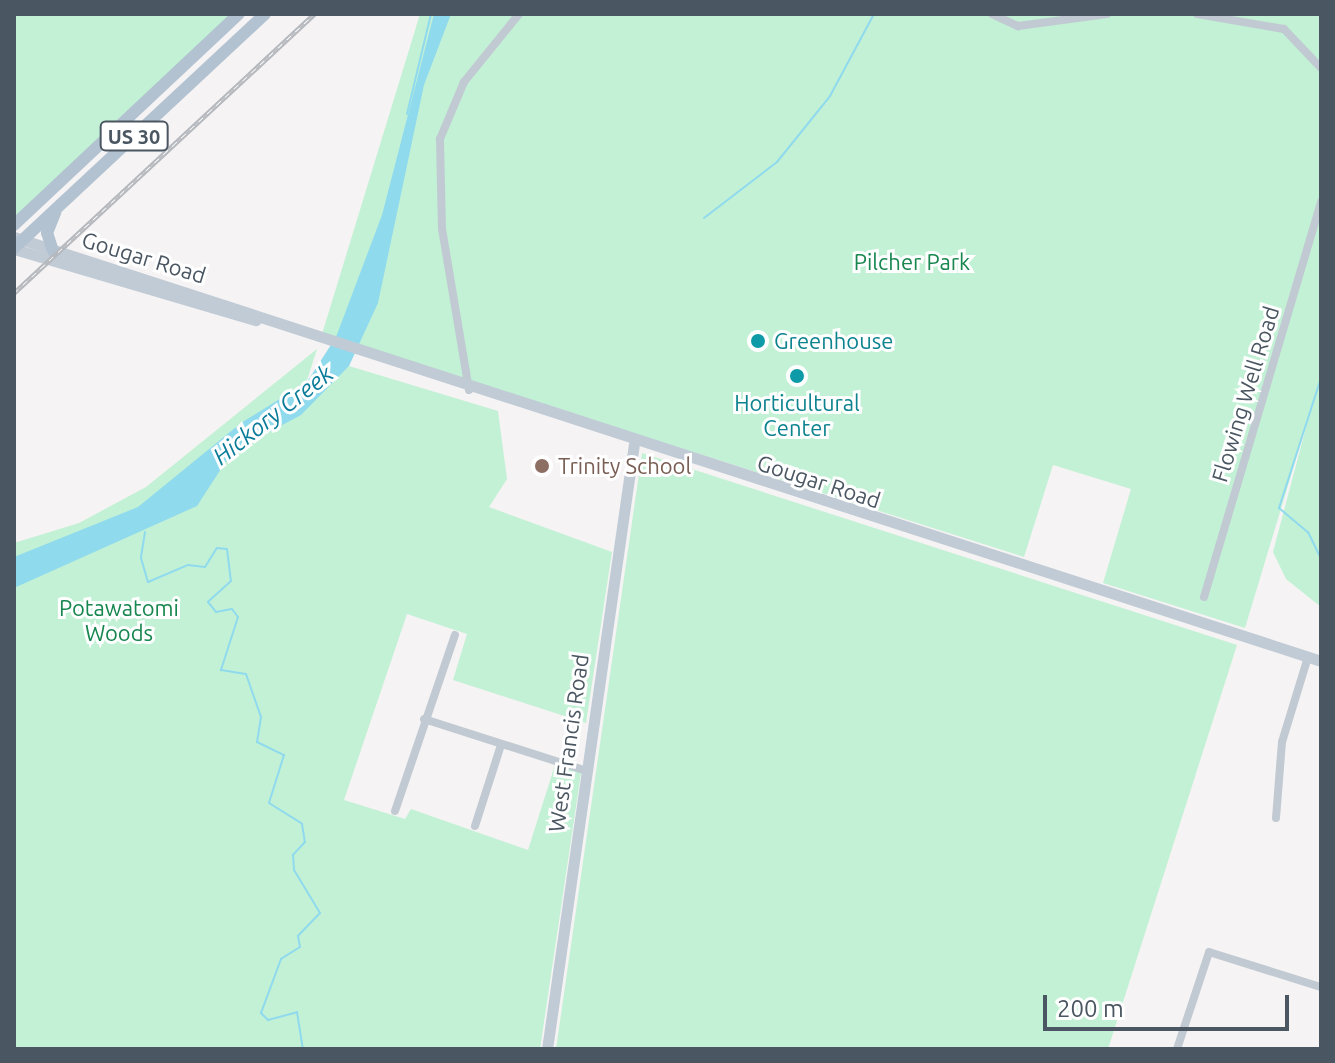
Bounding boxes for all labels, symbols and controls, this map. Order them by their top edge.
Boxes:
road number: US 30 [98,120,170,152]
street label: Gougar Road [79,226,209,288]
park label: Pilcher Park [854,249,970,275]
street label: Flowing Well Road [1206,303,1284,485]
place label: Greenhouse [774,328,893,354]
marker: Greenhouse [749,332,767,350]
water label: Hickory Creek [207,359,339,471]
marker: Horticultural Center [788,367,806,385]
place label: Horticultural Center [734,389,860,440]
street label: Gougar Road [754,449,884,513]
place label: Trinity School [558,453,691,479]
marker: Trinity School [533,457,551,475]
park label: Potawatomi Woods [59,594,179,646]
street label: West Francis Road [542,652,594,834]
scale bar [1047,979,1293,1029]
text: 200 m [1057,995,1124,1022]

